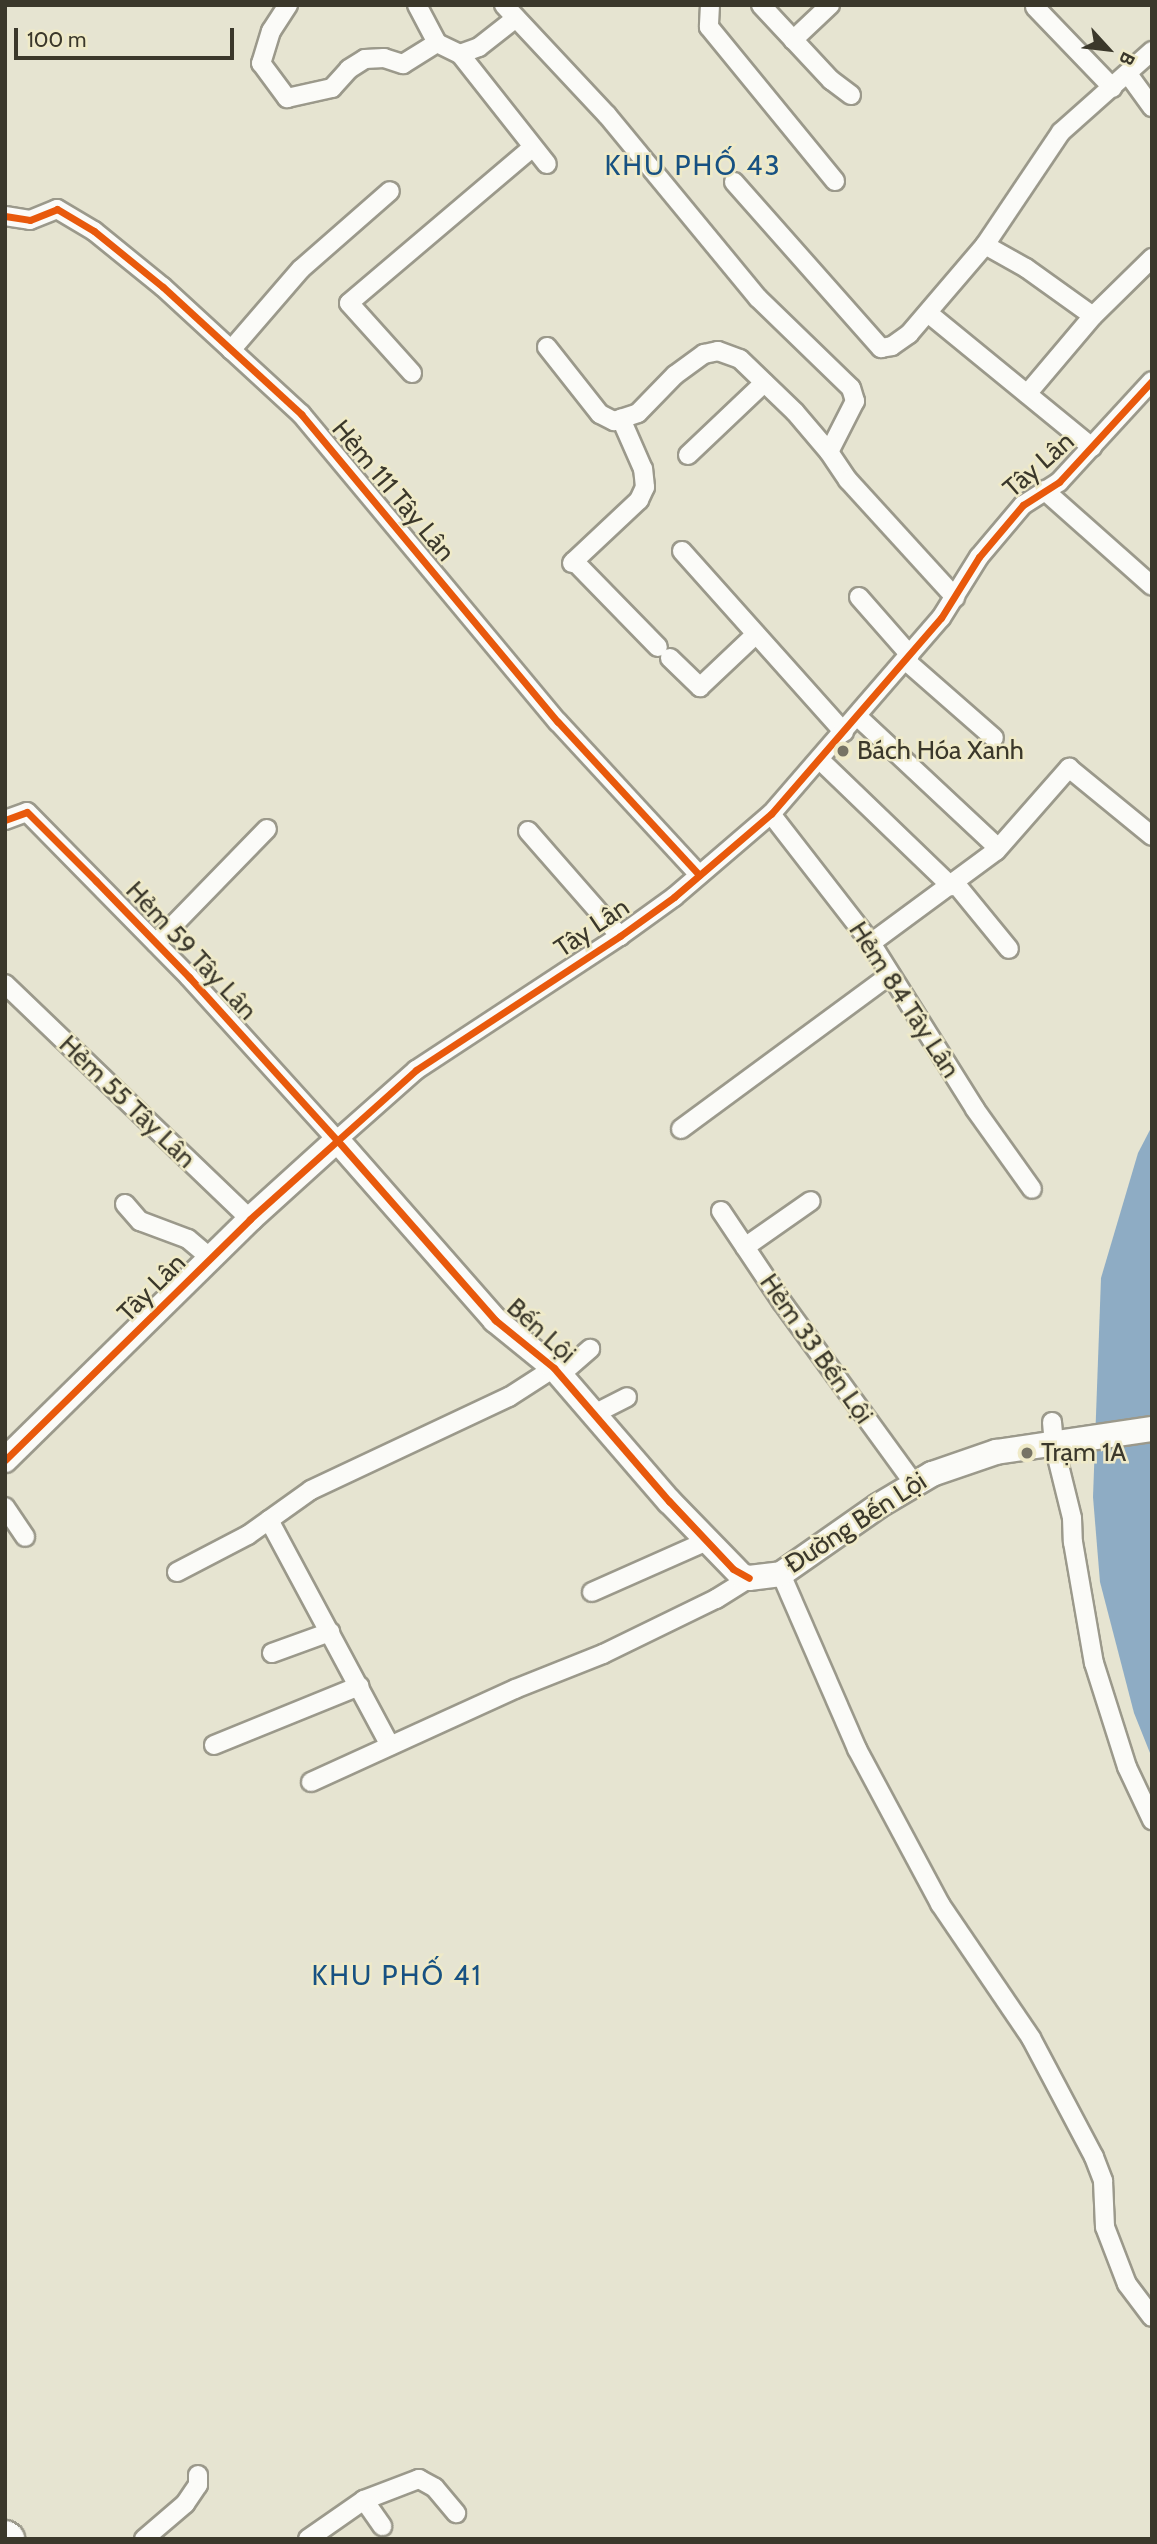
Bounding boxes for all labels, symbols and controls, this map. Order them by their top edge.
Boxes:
scale bar [18,14,238,58]
north arrow [1073,14,1143,84]
text: 100 m [27,27,86,52]
text: B [1114,48,1140,69]
district label: KHU PHỐ 43 [606,148,780,182]
street label: Hẻm 111 Tây Lân [325,414,461,568]
street label: Tây Lân [997,426,1081,504]
place label: Bách Hóa Xanh [857,735,1024,767]
marker: Bách Hóa Xanh [835,743,851,759]
street label: Hẻm 59 Tây Lân [119,875,263,1027]
street label: Tây Lân [549,892,635,964]
street label: Hẻm 84 Tây Lân [842,916,966,1084]
street label: Hẻm 55 Tây Lân [52,1029,202,1175]
street label: Tây Lân [112,1248,192,1328]
street label: Hẻm 33 Bến Lội [753,1268,879,1430]
street label: Bến Lội [500,1292,582,1370]
place label: Trạm 1A [1041,1437,1126,1469]
marker: Trạm 1A [1019,1445,1035,1461]
street label: Đường Bến Lội [780,1466,932,1580]
district label: KHU PHỐ 41 [313,1958,481,1992]

